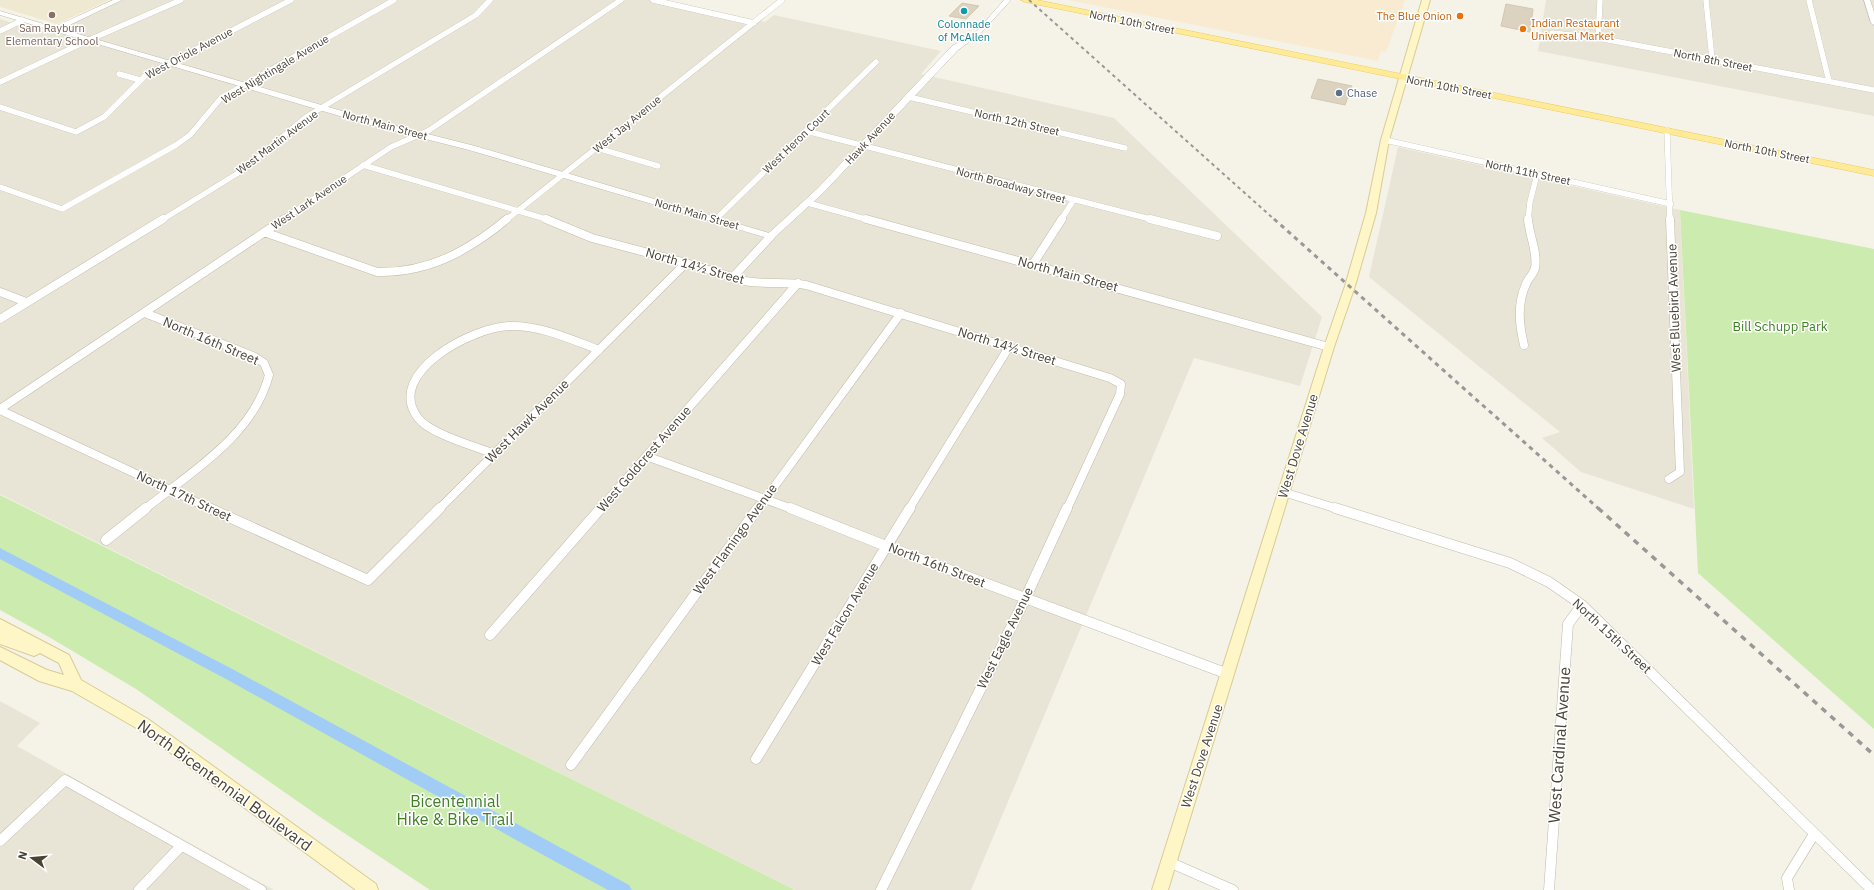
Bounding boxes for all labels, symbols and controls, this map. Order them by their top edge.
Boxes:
marker: Colonnade of McAllen [959,6,969,16]
street label: North 10th Street [1088,7,1176,37]
place label: The Blue Onion [1377,9,1452,23]
marker: Sam Rayburn Elementary School [47,10,57,20]
marker: The Blue Onion [1455,11,1465,21]
place label: Indian Restaurant Universal Market [1531,16,1620,43]
place label: Colonnade of McAllen [938,17,990,44]
place label: Sam Rayburn Elementary School [6,21,98,48]
street label: West Oriole Avenue [143,24,235,82]
marker: Indian Restaurant Universal Market [1518,24,1528,34]
street label: West Nightingale Avenue [219,31,331,107]
street label: North 8th Street [1672,45,1754,75]
street label: North 10th Street [1405,72,1493,102]
place label: Chase [1347,86,1377,100]
marker: Chase [1334,88,1344,98]
street label: West Jay Avenue [590,92,664,156]
street label: North 12th Street [973,105,1061,139]
street label: West Heron Court [760,106,832,176]
street label: West Martin Avenue [233,107,321,177]
street label: North Main Street [341,107,429,143]
street label: Hawk Avenue [842,109,898,167]
street label: North 10th Street [1723,136,1811,166]
street label: North 11th Street [1484,156,1572,188]
street label: North Broadway Street [955,164,1067,206]
street label: West Lark Avenue [269,172,349,232]
street label: North Main Street [653,195,741,233]
street label: North 14½ Street [644,244,746,288]
street label: West Bluebird Avenue [1663,244,1685,372]
street label: North Main Street [1016,252,1120,296]
street label: North 16th Street [160,313,262,369]
park label: Bill Schupp Park [1732,318,1828,335]
street label: North 14½ Street [956,323,1058,369]
street label: West Hawk Avenue [481,375,573,467]
street label: West Dove Avenue [1274,392,1322,500]
street label: West Goldcrest Avenue [593,402,695,516]
street label: North 17th Street [134,467,234,525]
street label: West Flamingo Avenue [689,480,781,598]
street label: North 16th Street [886,539,988,591]
street label: West Falcon Avenue [808,559,882,669]
street label: West Eagle Avenue [973,584,1037,692]
street label: North 15th Street [1569,595,1655,677]
street label: West Cardinal Avenue [1544,666,1574,824]
street label: West Dove Avenue [1177,702,1227,810]
street label: North Bicentennial Boulevard [134,715,316,855]
park label: Bicentennial Hike & Bike Trail [396,791,514,829]
north arrow [12,838,52,878]
text: N [15,849,30,861]

